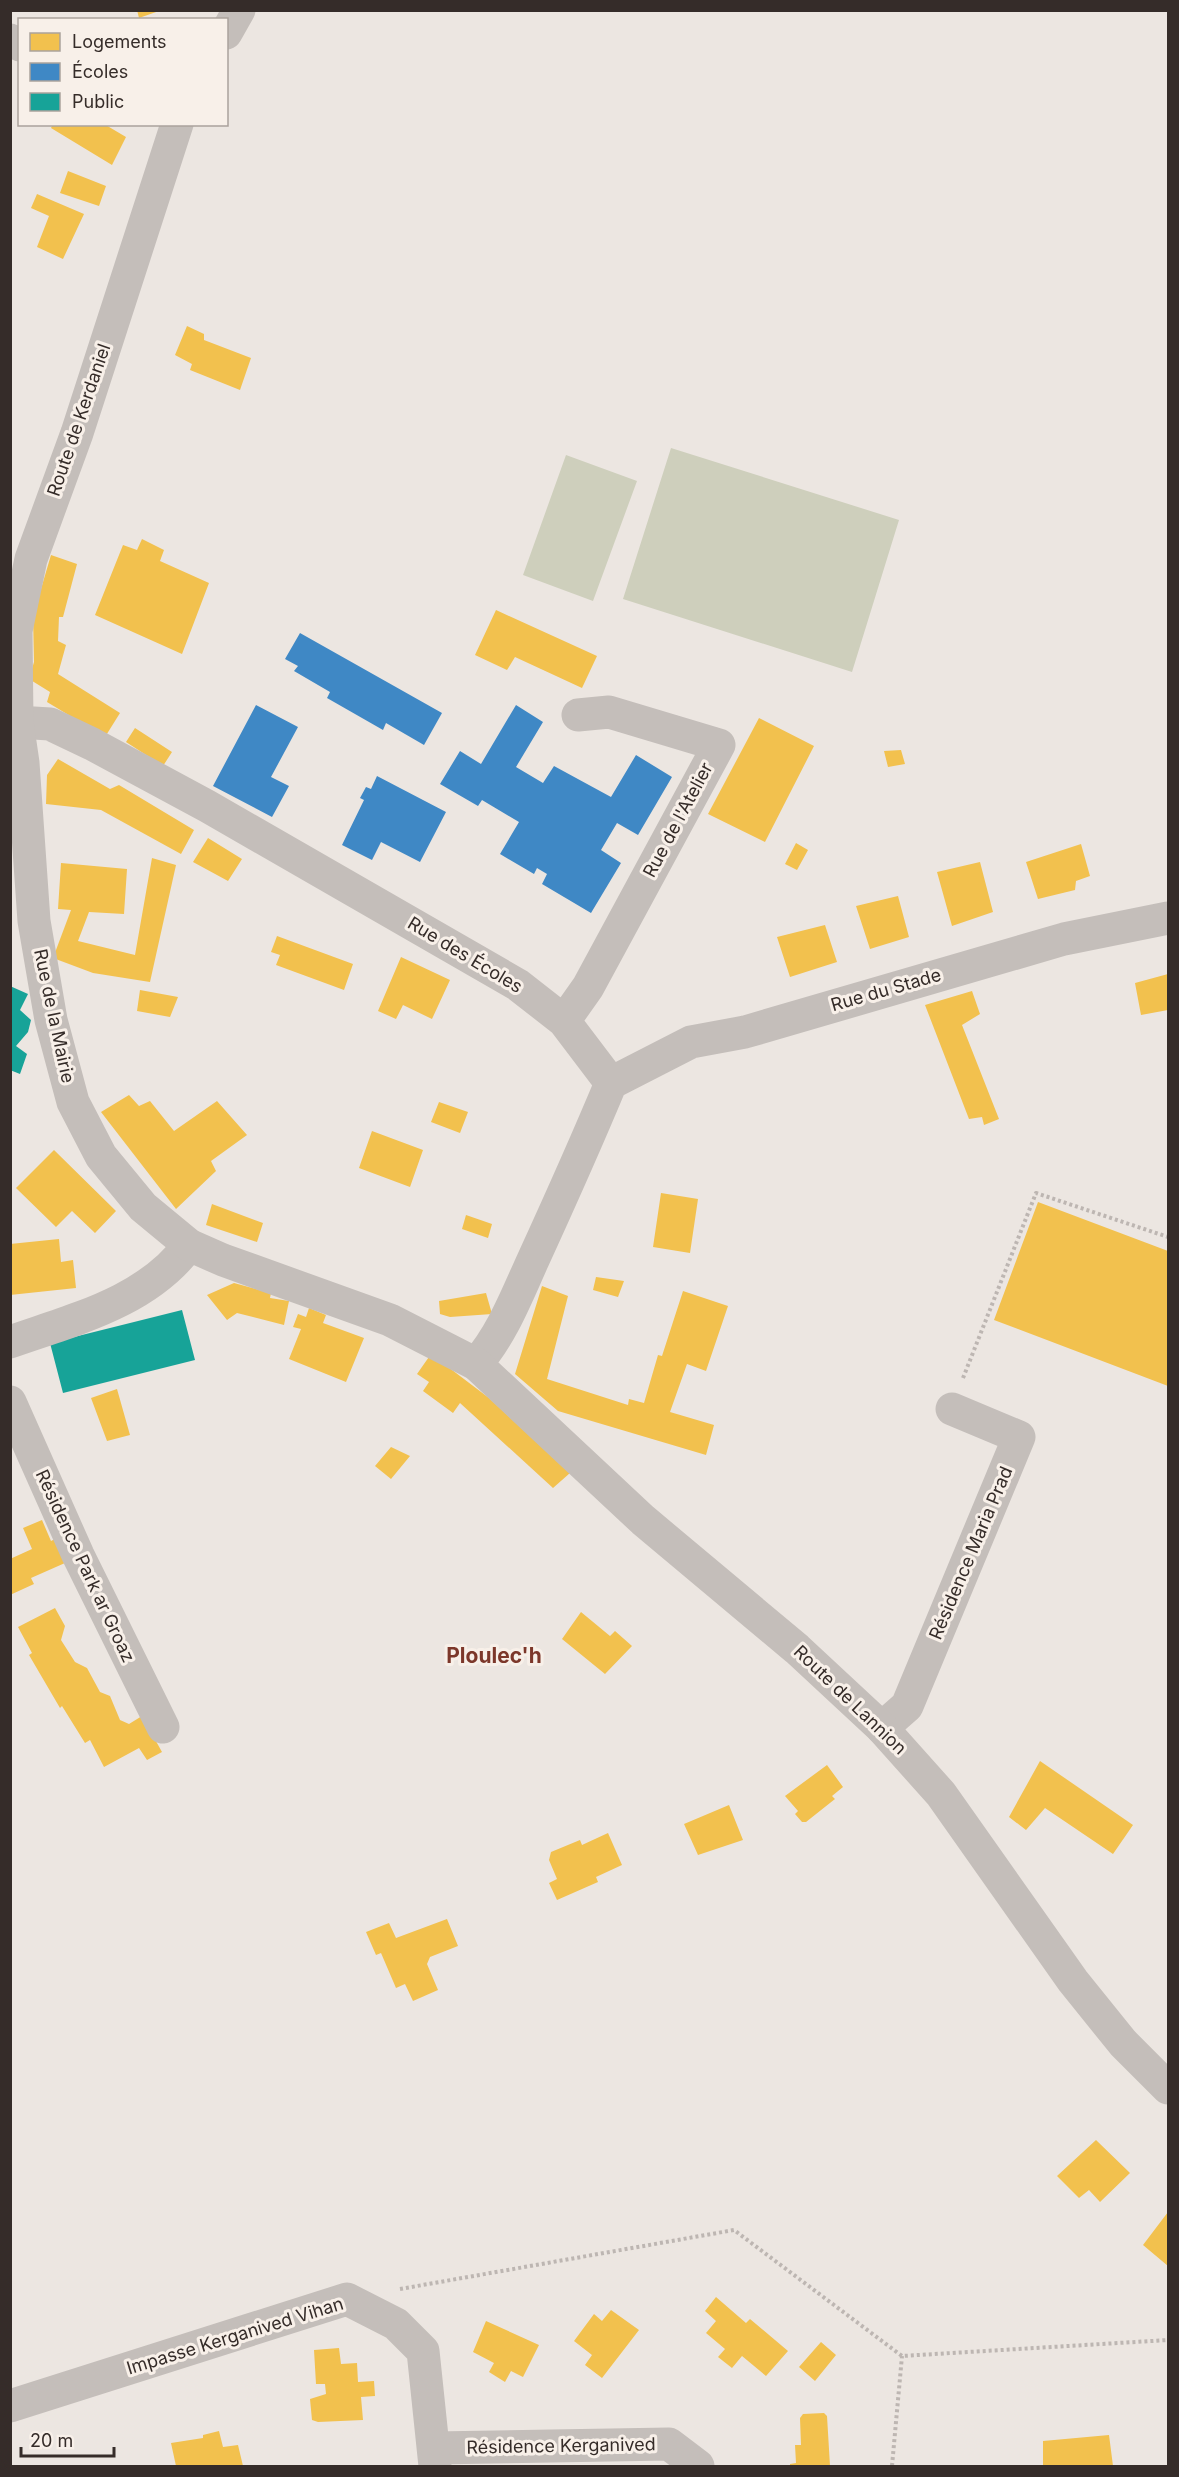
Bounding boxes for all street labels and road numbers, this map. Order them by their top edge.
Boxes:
street label: Route de Kerdaniel [43,341,114,499]
street label: Rue de l'Atelier [638,759,717,881]
street label: Rue des Écoles [404,911,527,997]
street label: Rue de la Mairie [30,947,79,1085]
street label: Rue du Stade [828,964,943,1015]
street label: Résidence Maria Prad [925,1463,1017,1643]
street label: Résidence Park ar Groaz [32,1466,139,1665]
street label: Route de Lannion [790,1641,911,1759]
street label: Impasse Kerganived Vihan [124,2293,346,2379]
street label: Résidence Kerganived [466,2433,656,2458]

